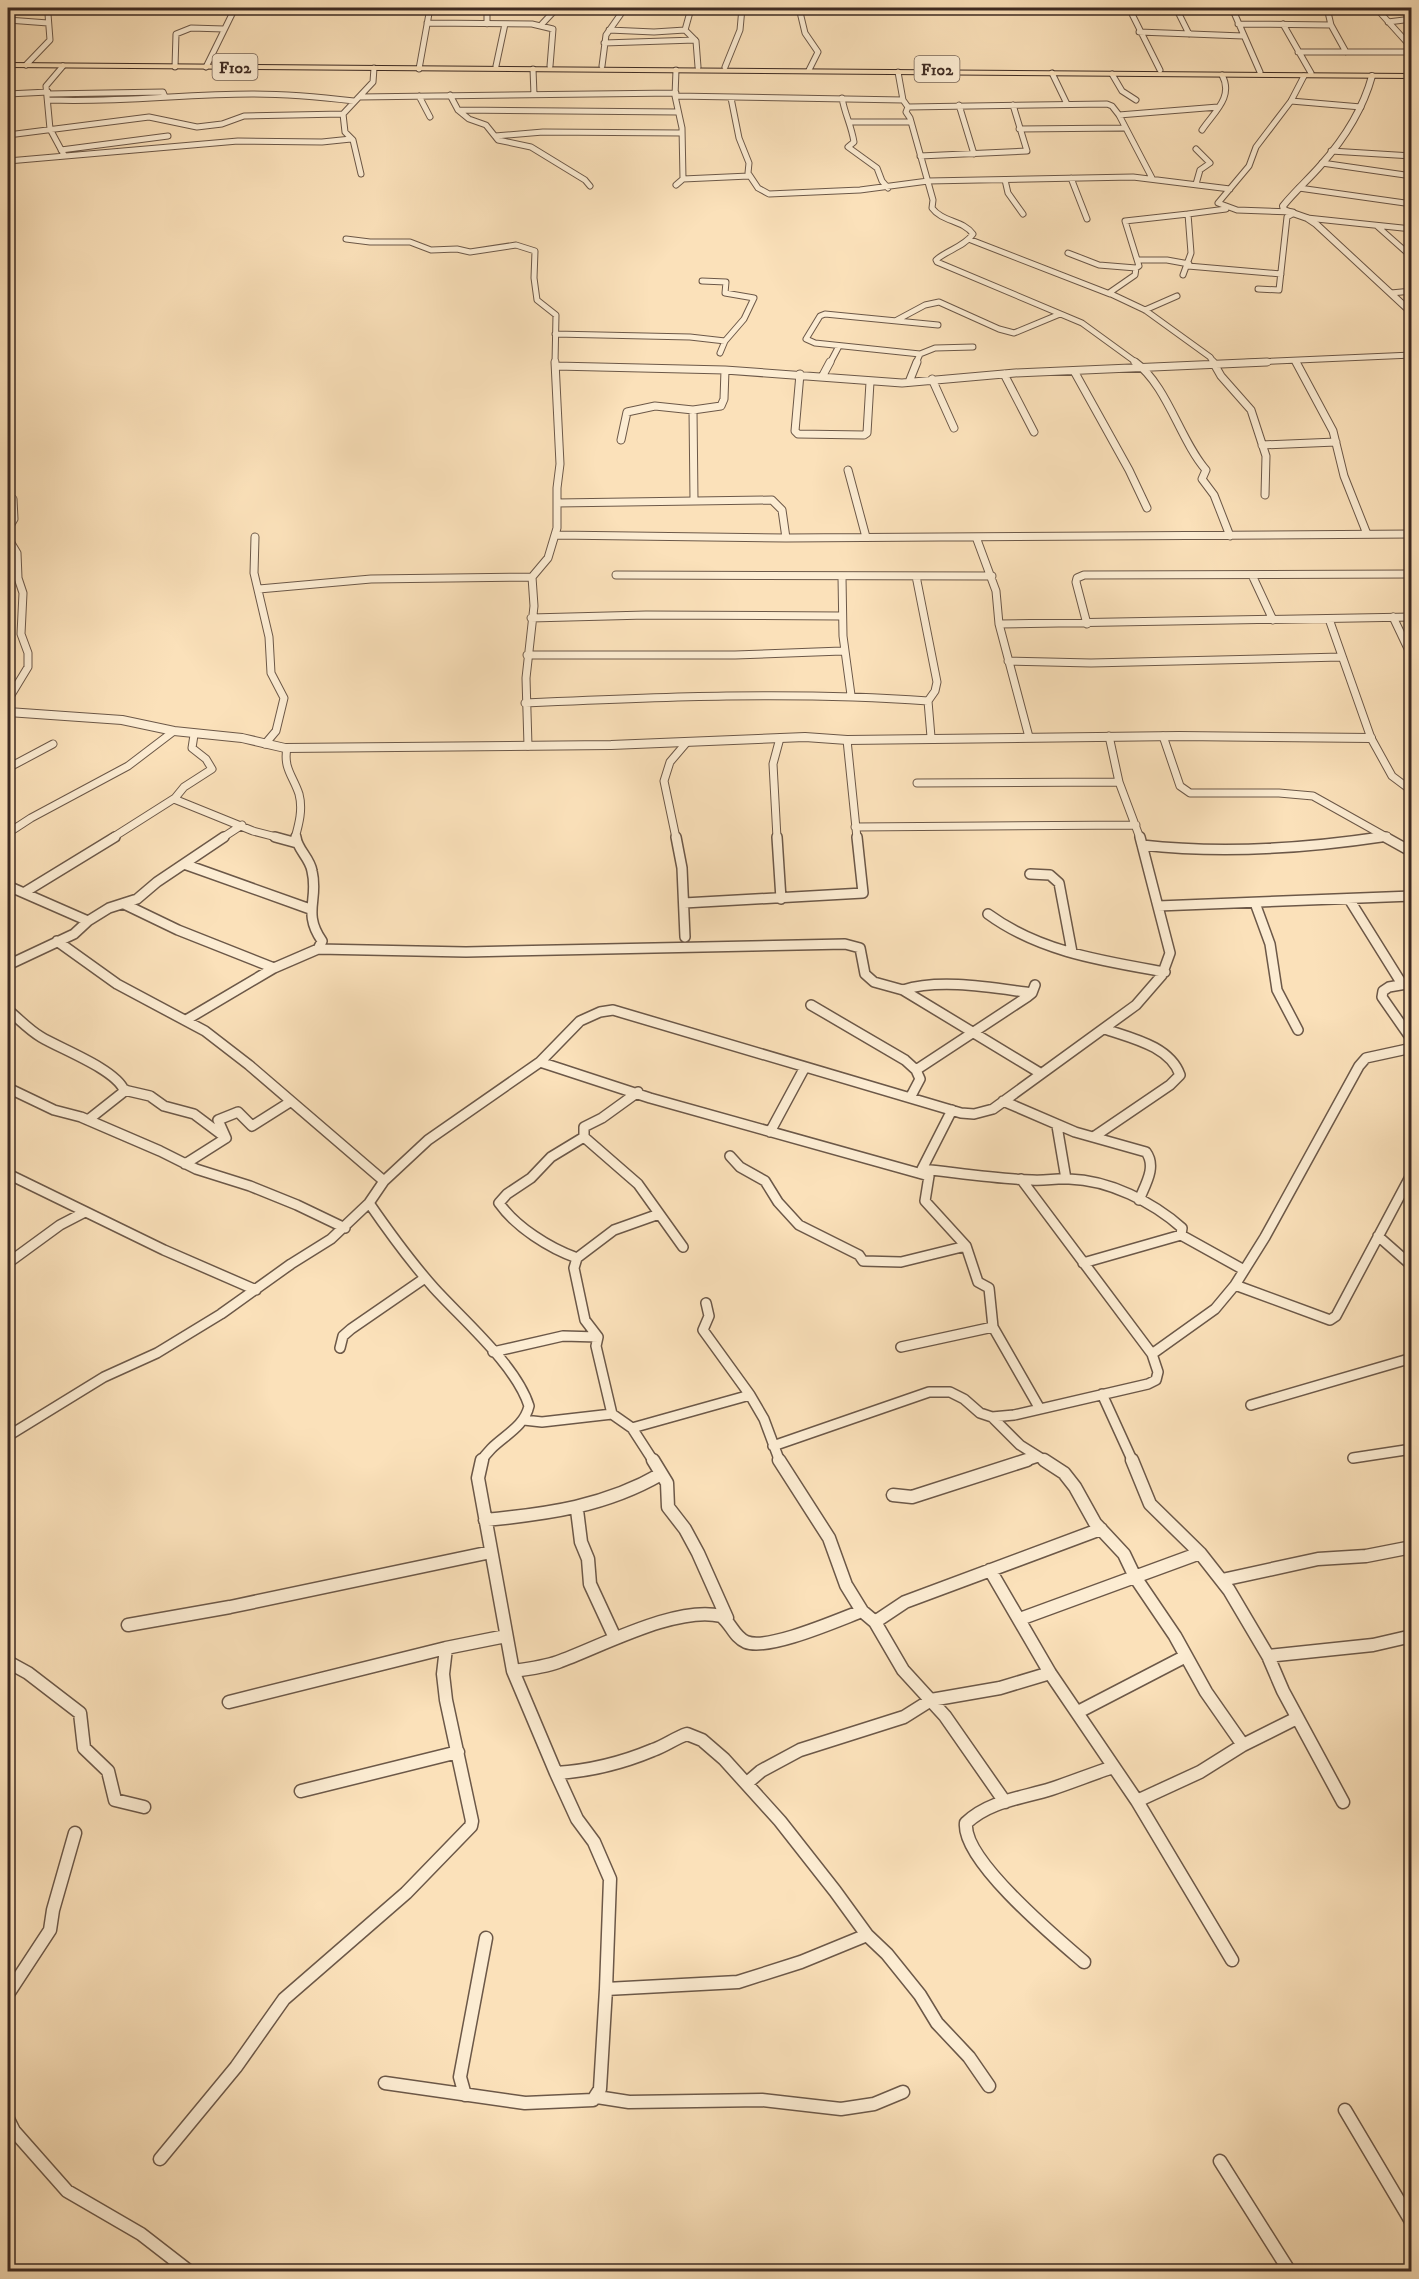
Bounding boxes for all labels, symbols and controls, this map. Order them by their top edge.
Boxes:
road number: F102 [212,54,258,80]
road number: F102 [914,56,960,82]

